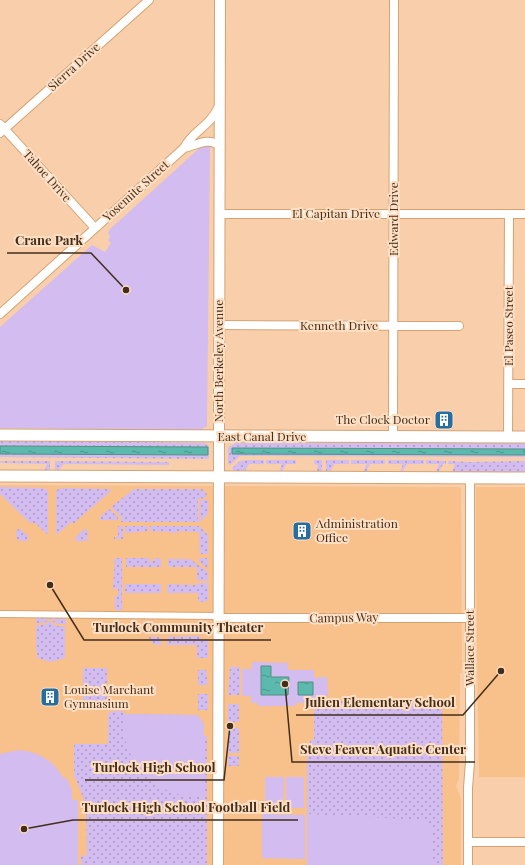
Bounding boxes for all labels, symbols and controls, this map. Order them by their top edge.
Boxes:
street label: Sierra Drive [44,39,103,94]
street label: Tahoe Drive [20,146,76,205]
street label: Yosemite Street [98,156,172,225]
street label: Edward Drive [385,182,401,256]
street label: El Capitan Drive [292,205,380,221]
callout: Crane Park [7,228,91,253]
text: Crane Park [15,231,83,248]
street label: El Paseo Street [500,285,516,366]
street label: North Berkeley Avenue [210,300,226,422]
street label: Kenneth Drive [300,317,378,333]
building icon: The Clock Doctor [433,409,455,431]
place label: The Clock Doctor [336,411,431,427]
street label: East Canal Drive [218,428,306,444]
place label: Administration Office [315,515,398,545]
building icon: Administration Office [291,520,313,542]
street label: Campus Way [309,608,379,626]
street label: Wallace Street [461,609,477,687]
callout: Turlock Community Theater [84,615,271,640]
text: Turlock Community Theater [93,618,263,635]
place label: Louise Marchant Gymnasium [64,681,155,711]
building icon: Louise Marchant Gymnasium [39,686,61,708]
callout: Julien Elementary School [296,690,463,715]
text: Julien Elementary School [304,693,455,710]
callout: Steve Feaver Aquatic Center [292,737,475,762]
text: Steve Feaver Aquatic Center [300,740,466,757]
callout: Turlock High School [85,755,224,780]
text: Turlock High School [92,758,216,775]
callout: Turlock High School Football Field [73,795,298,820]
text: Turlock High School Football Field [82,798,290,815]

